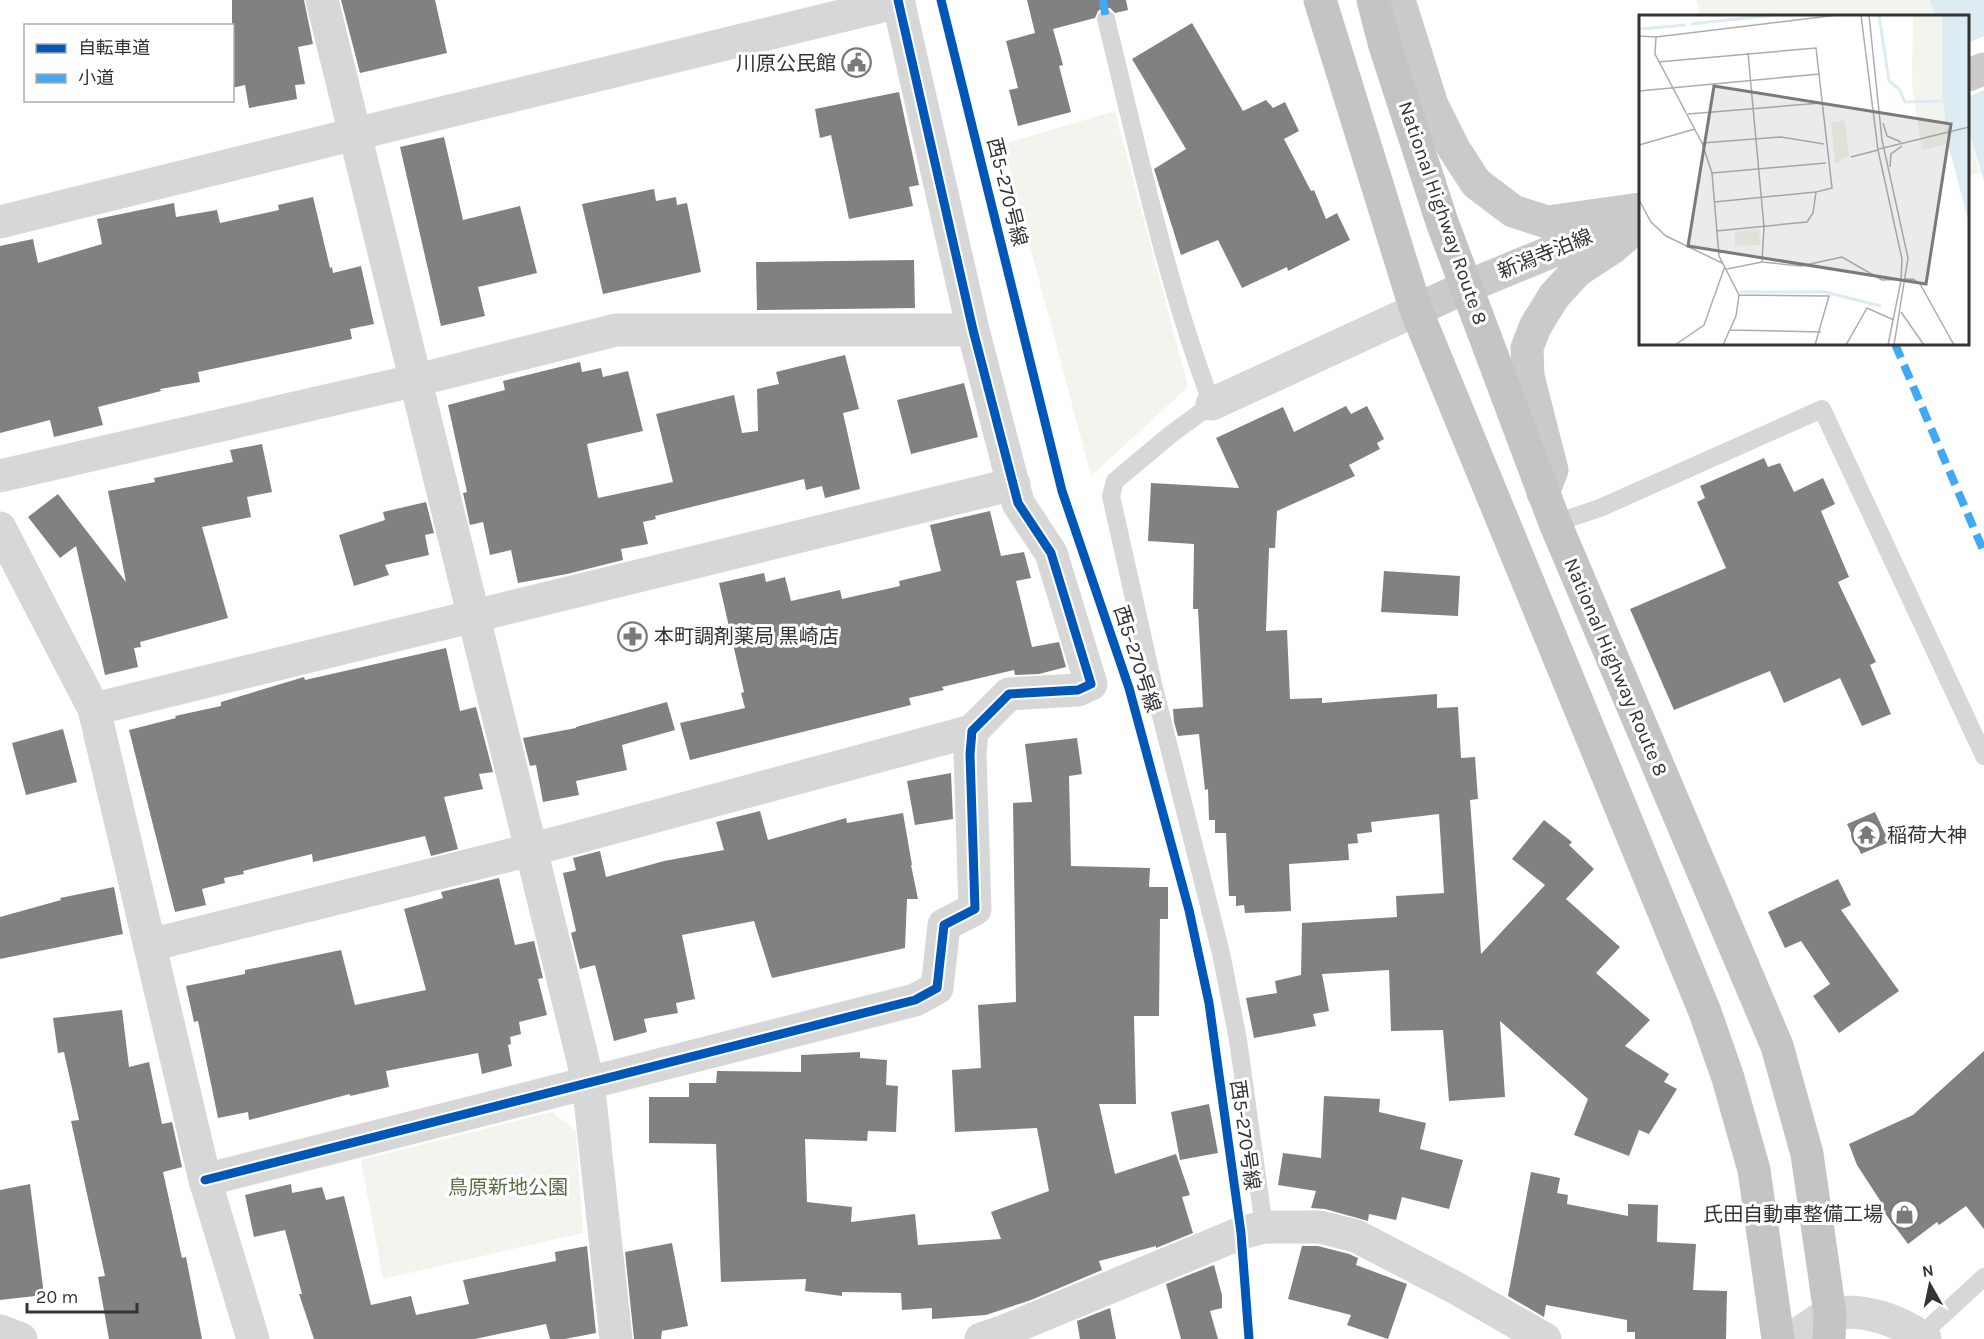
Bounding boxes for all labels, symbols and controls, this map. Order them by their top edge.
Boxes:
inset map [1639,15,1969,345]
legend [24,24,234,102]
text: 自転車道 [78,37,150,59]
public building icon: 川原公民館 [841,47,873,79]
place label: 川原公民館 [736,52,836,75]
text: 小道 [78,67,114,89]
street label: National Highway Route 8 [1394,98,1492,328]
street label: 西5-270号線 [982,135,1032,249]
street label: 新潟寺泊線 [1494,225,1596,283]
street label: National Highway Route 8 [1560,554,1672,780]
street label: 西5-270号線 [1109,603,1165,715]
pharmacy icon: 本町調剤薬局 黒崎店 [617,620,649,652]
place label: 本町調剤薬局 黒崎店 [654,625,839,648]
temple icon: 稲荷大神 [1850,819,1882,851]
place label: 稲荷大神 [1887,824,1967,847]
street label: 西5-270号線 [1226,1078,1264,1192]
park label: 鳥原新地公園 [448,1176,568,1199]
shop icon: 氏田自動車整備工場 [1888,1198,1920,1230]
place label: 氏田自動車整備工場 [1703,1203,1883,1226]
north arrow [1900,1255,1960,1315]
text: N [1921,1260,1935,1281]
scale bar [27,1276,136,1314]
text: 20 m [36,1286,78,1308]

